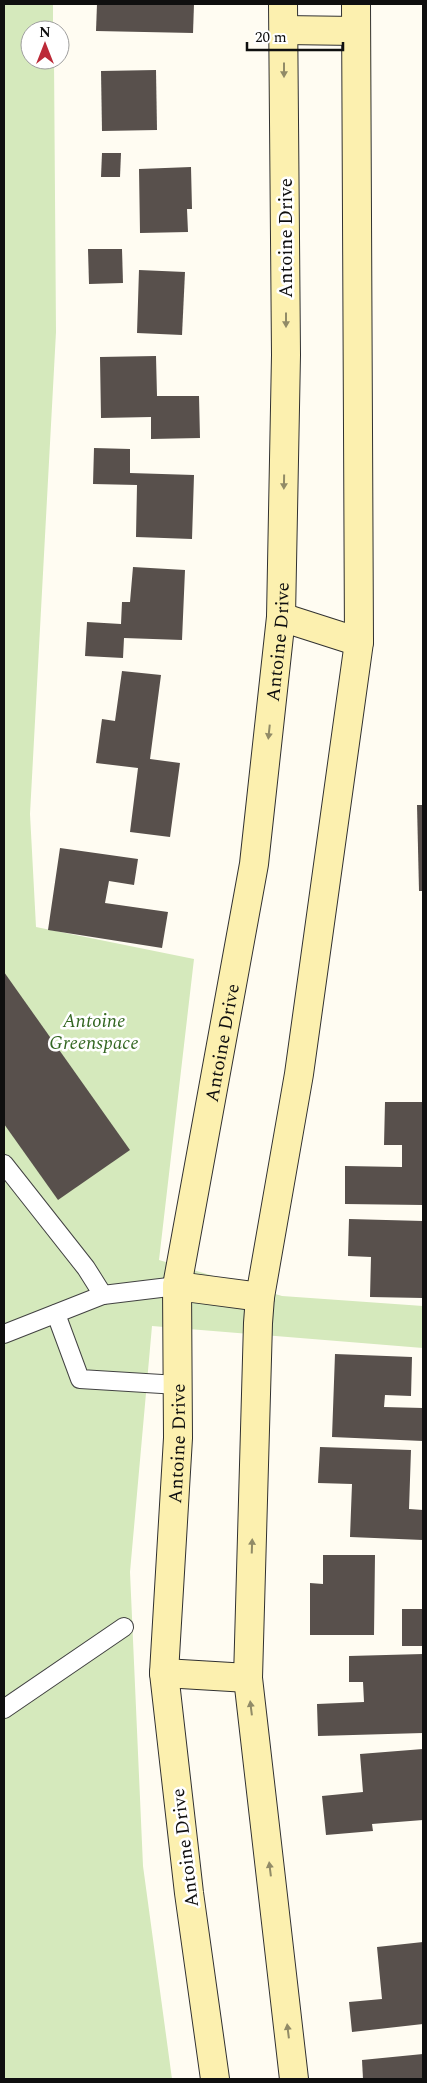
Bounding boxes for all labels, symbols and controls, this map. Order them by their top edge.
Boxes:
north arrow [20,20,70,70]
scale bar [247,20,343,52]
text: N [39,22,51,43]
text: 20 m [255,26,287,49]
one-way arrow [280,62,288,78]
street label: Antoine Drive [272,178,301,298]
one-way arrow [282,312,290,328]
one-way arrow [280,475,288,491]
street label: Antoine Drive [259,582,298,703]
one-way arrow [265,724,273,740]
street label: Antoine Drive [198,981,248,1104]
park label: Antoine Greenspace [49,1007,139,1058]
street label: Antoine Drive [161,1384,194,1504]
one-way arrow [248,1537,256,1553]
one-way arrow [247,1700,255,1716]
street label: Antoine Drive [164,1787,207,1909]
one-way arrow [266,1861,274,1877]
one-way arrow [284,2023,292,2039]

